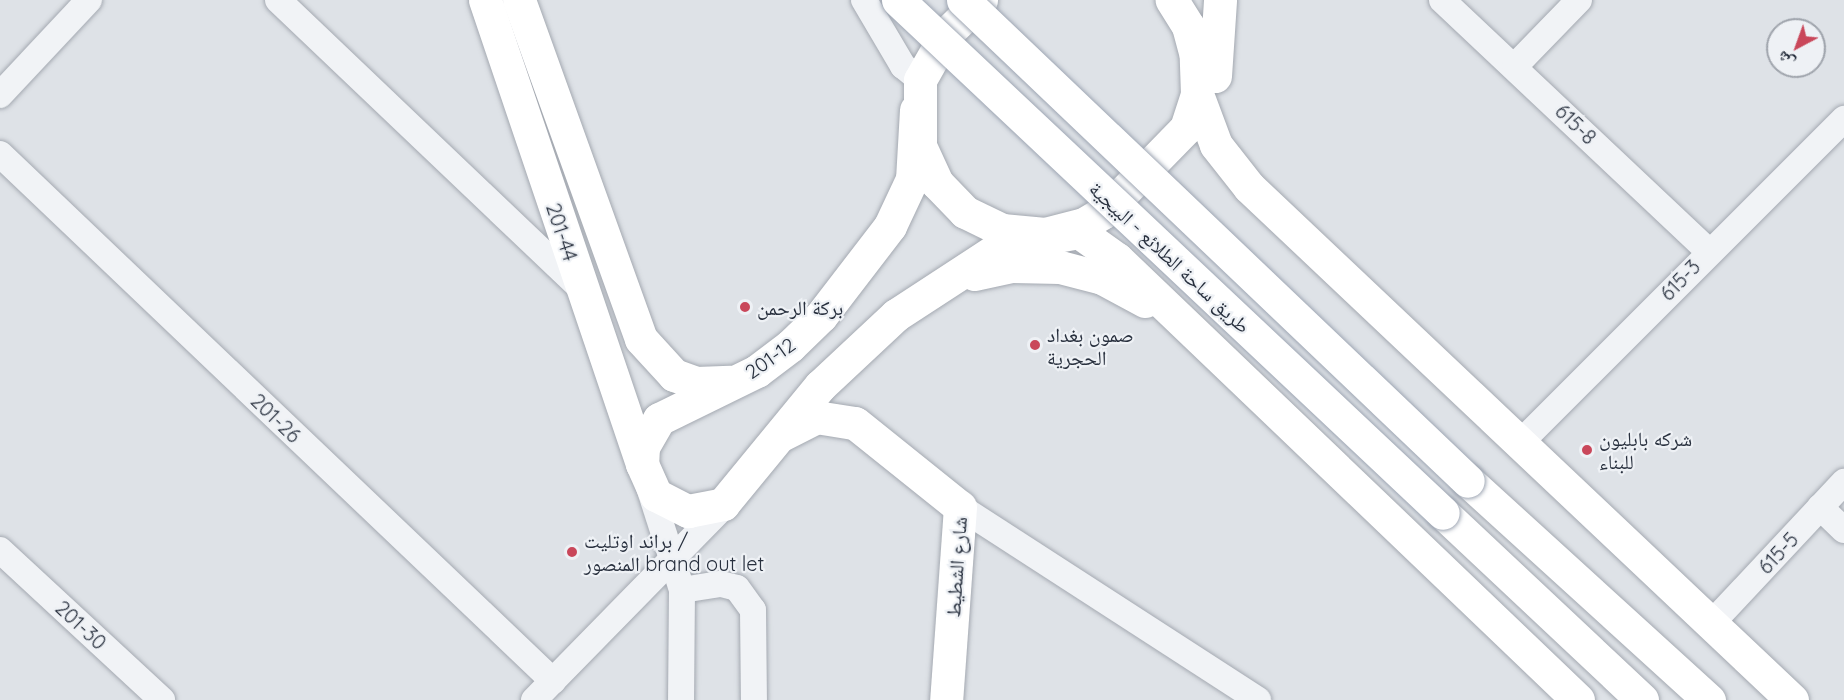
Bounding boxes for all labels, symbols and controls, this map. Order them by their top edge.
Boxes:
north arrow [1766,18,1826,78]
text: ش [1773,47,1798,73]
street label: 615-8 [1551,99,1601,149]
street label: طريق ساحة الطلائع - البيجية [1085,176,1255,338]
street label: 201-44 [541,200,583,264]
street label: 615-3 [1655,255,1705,305]
place label: بركة الرحمن [757,295,843,319]
marker: بركة الرحمن [738,300,752,314]
place label: صمون بغداد الحجرية [1047,322,1134,369]
street label: 201-12 [740,332,800,384]
marker: صمون بغداد الحجرية [1028,338,1042,352]
street label: 201-26 [246,389,306,447]
place label: شركه بابليون للبناء [1599,426,1692,473]
marker: شركه بابليون للبناء [1580,443,1594,457]
street label: شارع الشطيط [941,516,971,618]
street label: 615-5 [1753,527,1803,579]
place label: براند اوتليت / المنصور brand out let [584,528,764,575]
marker: براند اوتليت / المنصور brand out let [565,545,579,559]
street label: 201-30 [51,596,111,654]

